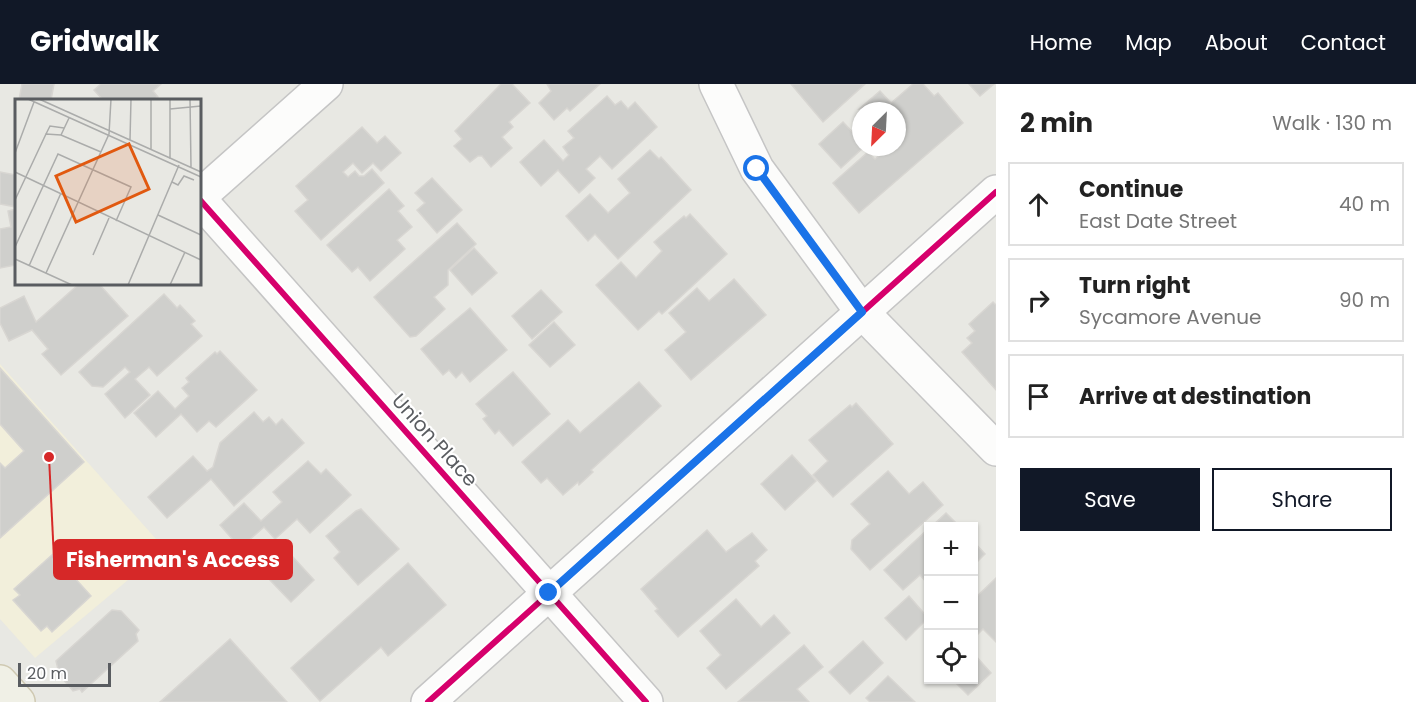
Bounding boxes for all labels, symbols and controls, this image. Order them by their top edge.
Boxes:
text: Gridwalk [30,22,159,61]
text: Home [1030,28,1092,57]
text: Map [1125,28,1172,57]
text: About [1205,28,1268,57]
text: Contact [1301,28,1386,57]
inset map [15,99,201,285]
north arrow [852,102,906,156]
text: 2 min [1020,105,1093,141]
text: Walk · 130 m [1272,109,1392,137]
route start [743,155,769,181]
text: Continue [1079,174,1183,205]
icon: ahead [1022,188,1055,221]
text: 40 m [1339,190,1390,218]
text: East Date Street [1079,207,1237,235]
text: Turn right [1079,270,1190,301]
icon: right [1022,284,1055,317]
text: 90 m [1339,286,1390,314]
text: Sycamore Avenue [1079,303,1261,331]
icon: arrive [1022,380,1055,413]
text: Arrive at destination [1079,381,1311,412]
street label: Union Place [386,387,484,493]
button: Save [1020,468,1200,531]
button: Share [1212,468,1392,531]
map controls [924,522,978,684]
button: + [924,522,978,576]
callout: Fisherman's Access [54,540,292,579]
text: Fisherman's Access [66,545,280,574]
button: − [924,576,978,630]
route end [535,579,561,605]
button: locate [924,630,978,684]
scale bar [18,660,111,688]
text: 20 m [27,662,67,685]

